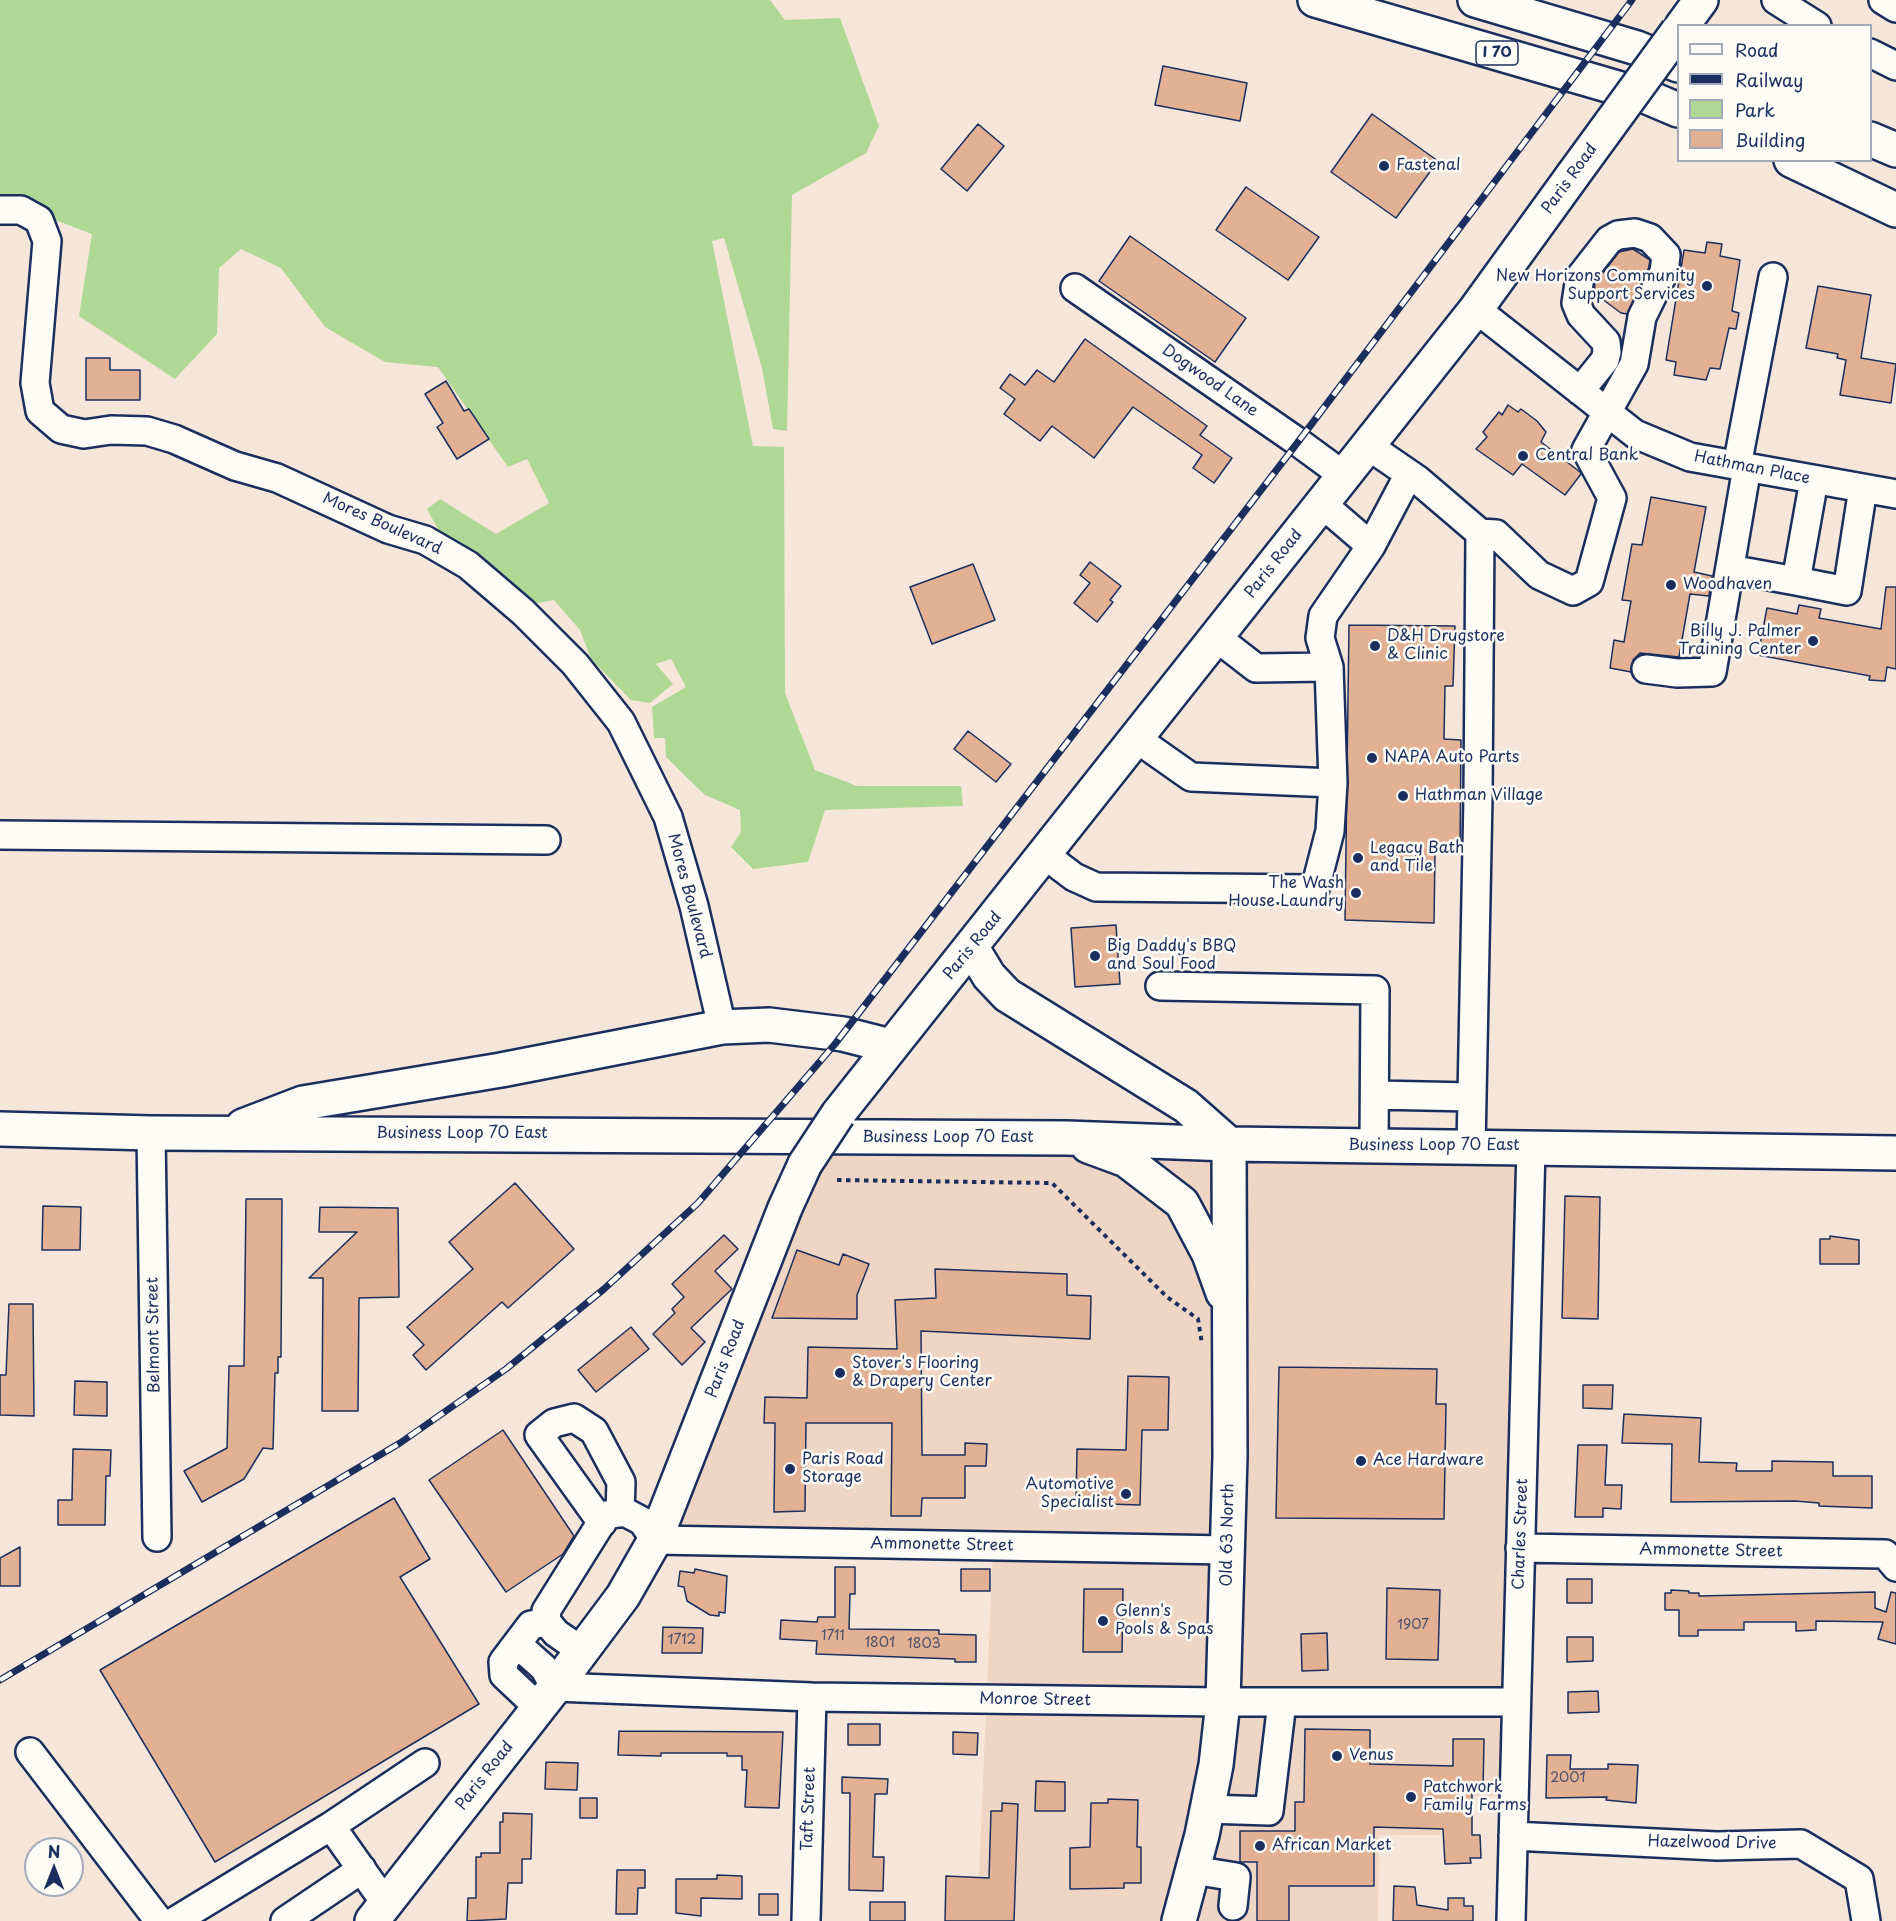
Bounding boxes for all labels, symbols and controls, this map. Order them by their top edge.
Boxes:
legend [1677,24,1872,162]
text: Road [1735,36,1779,63]
road number: I 70 [1476,41,1518,65]
text: Railway [1735,66,1803,93]
text: Park [1735,96,1775,123]
text: Building [1735,126,1805,153]
street label: Paris Road [1538,140,1602,218]
place label: Fastenal [1396,156,1460,176]
marker: Fastenal [1377,159,1391,173]
place label: New Horizons Community Support Services [1496,267,1695,305]
marker: New Horizons Community Support Services [1700,279,1714,293]
street label: Dogwood Lane [1158,341,1262,421]
place label: Central Bank [1535,446,1638,466]
street label: Hathman Place [1692,447,1812,489]
marker: Central Bank [1516,449,1530,463]
street label: Mores Boulevard [319,489,445,559]
street label: Paris Road [1241,526,1307,602]
place label: Woodhaven [1683,575,1772,595]
marker: Woodhaven [1664,578,1678,592]
place label: Billy J. Palmer Training Center [1678,622,1801,660]
place label: D&H Drugstore & Clinic [1387,627,1505,665]
marker: Billy J. Palmer Training Center [1806,634,1820,648]
marker: D&H Drugstore & Clinic [1368,639,1382,653]
place label: NAPA Auto Parts [1384,748,1519,768]
marker: NAPA Auto Parts [1365,751,1379,765]
place label: Hathman Village [1415,786,1543,806]
marker: Hathman Village [1396,789,1410,803]
street label: Mores Boulevard [663,831,715,961]
place label: Legacy Bath and Tile [1370,839,1464,877]
marker: Legacy Bath and Tile [1351,851,1365,865]
place label: The Wash House Laundry [1228,874,1344,912]
marker: The Wash House Laundry [1349,886,1363,900]
street label: Paris Road [940,908,1006,984]
place label: Big Daddy's BBQ and Soul Food [1107,937,1236,975]
marker: Big Daddy's BBQ and Soul Food [1088,949,1102,963]
street label: Business Loop 70 East [376,1124,548,1144]
street label: Business Loop 70 East [862,1128,1034,1148]
street label: Business Loop 70 East [1348,1136,1520,1156]
street label: Belmont Street [143,1277,165,1393]
street label: Paris Road [702,1317,750,1401]
place label: Stover's Flooring & Drapery Center [852,1354,992,1392]
marker: Stover's Flooring & Drapery Center [833,1366,847,1380]
place label: Paris Road Storage [802,1450,884,1488]
place label: Ace Hardware [1373,1451,1484,1471]
marker: Ace Hardware [1354,1454,1368,1468]
marker: Paris Road Storage [783,1462,797,1476]
place label: Automotive Specialist [1025,1475,1114,1513]
street label: Charles Street [1509,1478,1533,1590]
street label: Old 63 North [1217,1483,1239,1587]
marker: Automotive Specialist [1119,1487,1133,1501]
street label: Ammonette Street [870,1534,1014,1556]
street label: Ammonette Street [1639,1540,1783,1562]
place label: Glenn's Pools & Spas [1115,1602,1214,1640]
marker: Glenn's Pools & Spas [1096,1614,1110,1628]
house number: 1907 [1397,1617,1429,1633]
house number: 1711 [821,1628,845,1644]
house number: 1712 [667,1632,697,1648]
house number: 1801 [865,1635,895,1651]
house number: 1803 [907,1636,941,1652]
street label: Monroe Street [979,1689,1091,1711]
street label: Paris Road [452,1738,518,1814]
place label: Venus [1349,1746,1393,1766]
marker: Venus [1330,1749,1344,1763]
street label: Taft Street [798,1767,820,1851]
house number: 2001 [1550,1770,1586,1786]
place label: Patchwork Family Farms [1423,1778,1527,1816]
marker: Patchwork Family Farms [1404,1790,1418,1804]
street label: Hazelwood Drive [1647,1832,1777,1854]
place label: African Market [1272,1836,1392,1856]
north arrow [24,1837,84,1897]
text: N [48,1839,60,1863]
marker: African Market [1253,1839,1267,1853]

